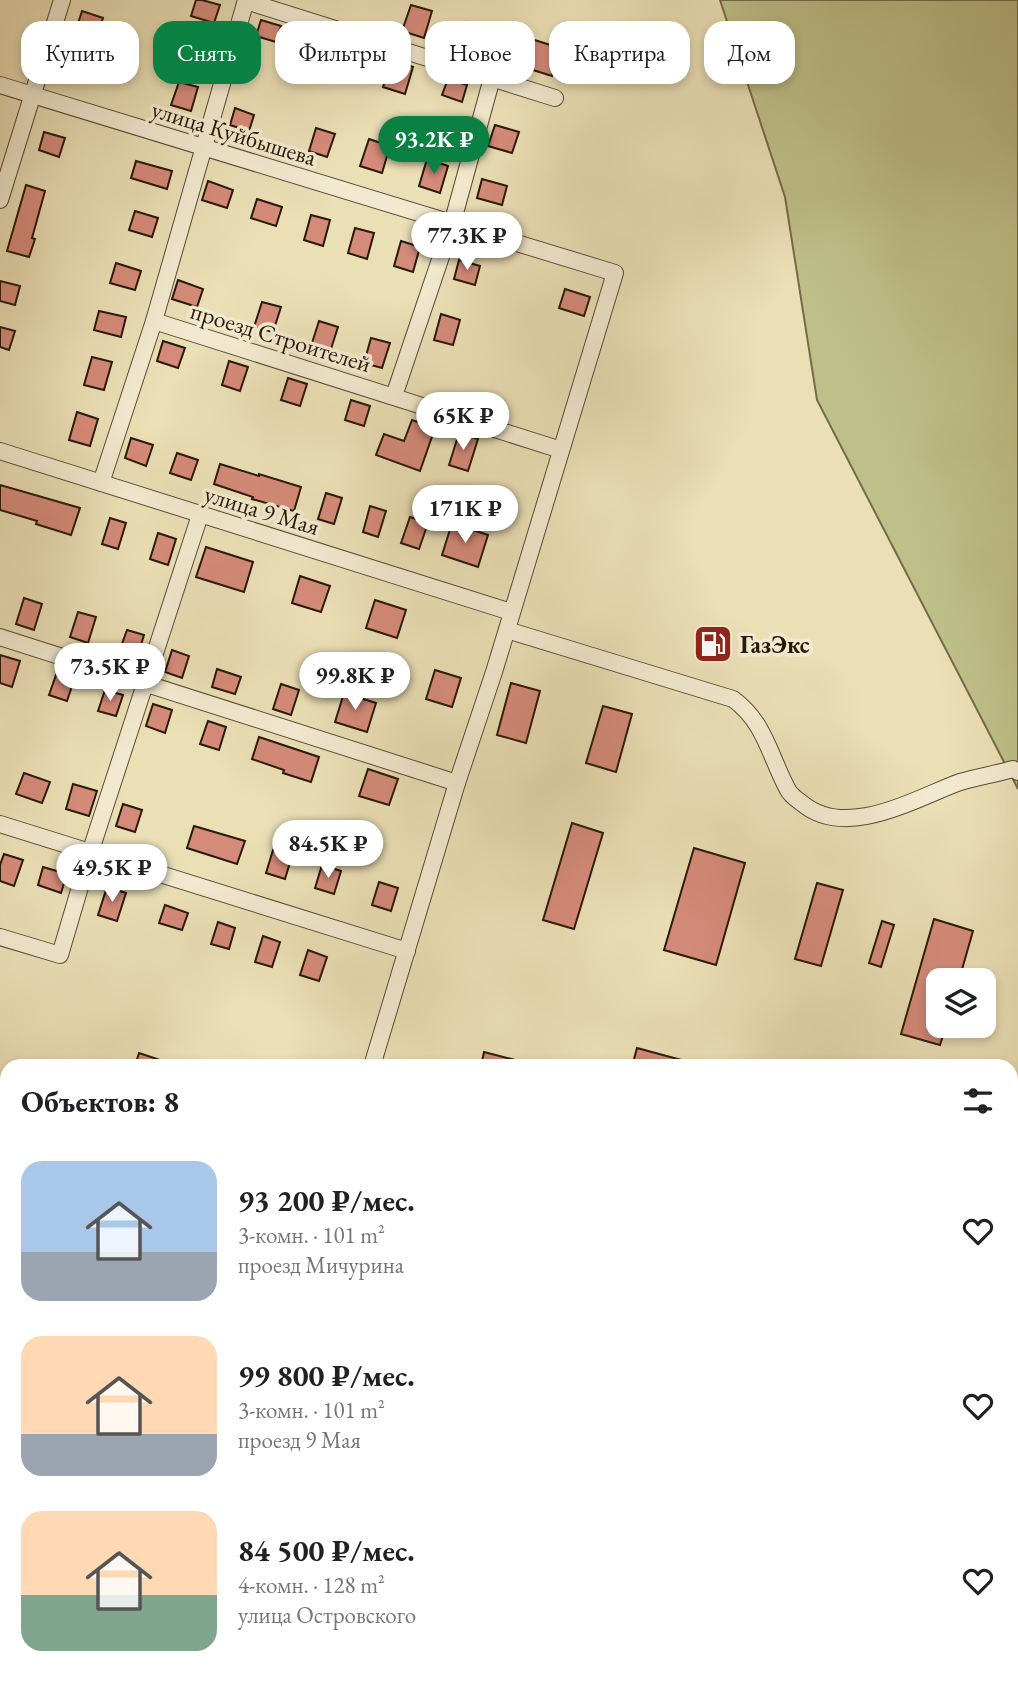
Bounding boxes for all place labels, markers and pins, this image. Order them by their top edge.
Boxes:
pin: 93.2K ₽ [369,116,499,176]
pin: 77.3K ₽ [402,212,532,272]
pin: 65K ₽ [414,392,512,452]
pin: 171K ₽ [408,486,522,545]
fuel station icon: ГазЭкс [692,623,734,665]
place label: ГазЭкс [740,629,810,660]
pin: 73.5K ₽ [45,644,175,703]
pin: 99.8K ₽ [290,652,420,712]
pin: 84.5K ₽ [263,820,393,880]
pin: 49.5K ₽ [47,844,177,904]

